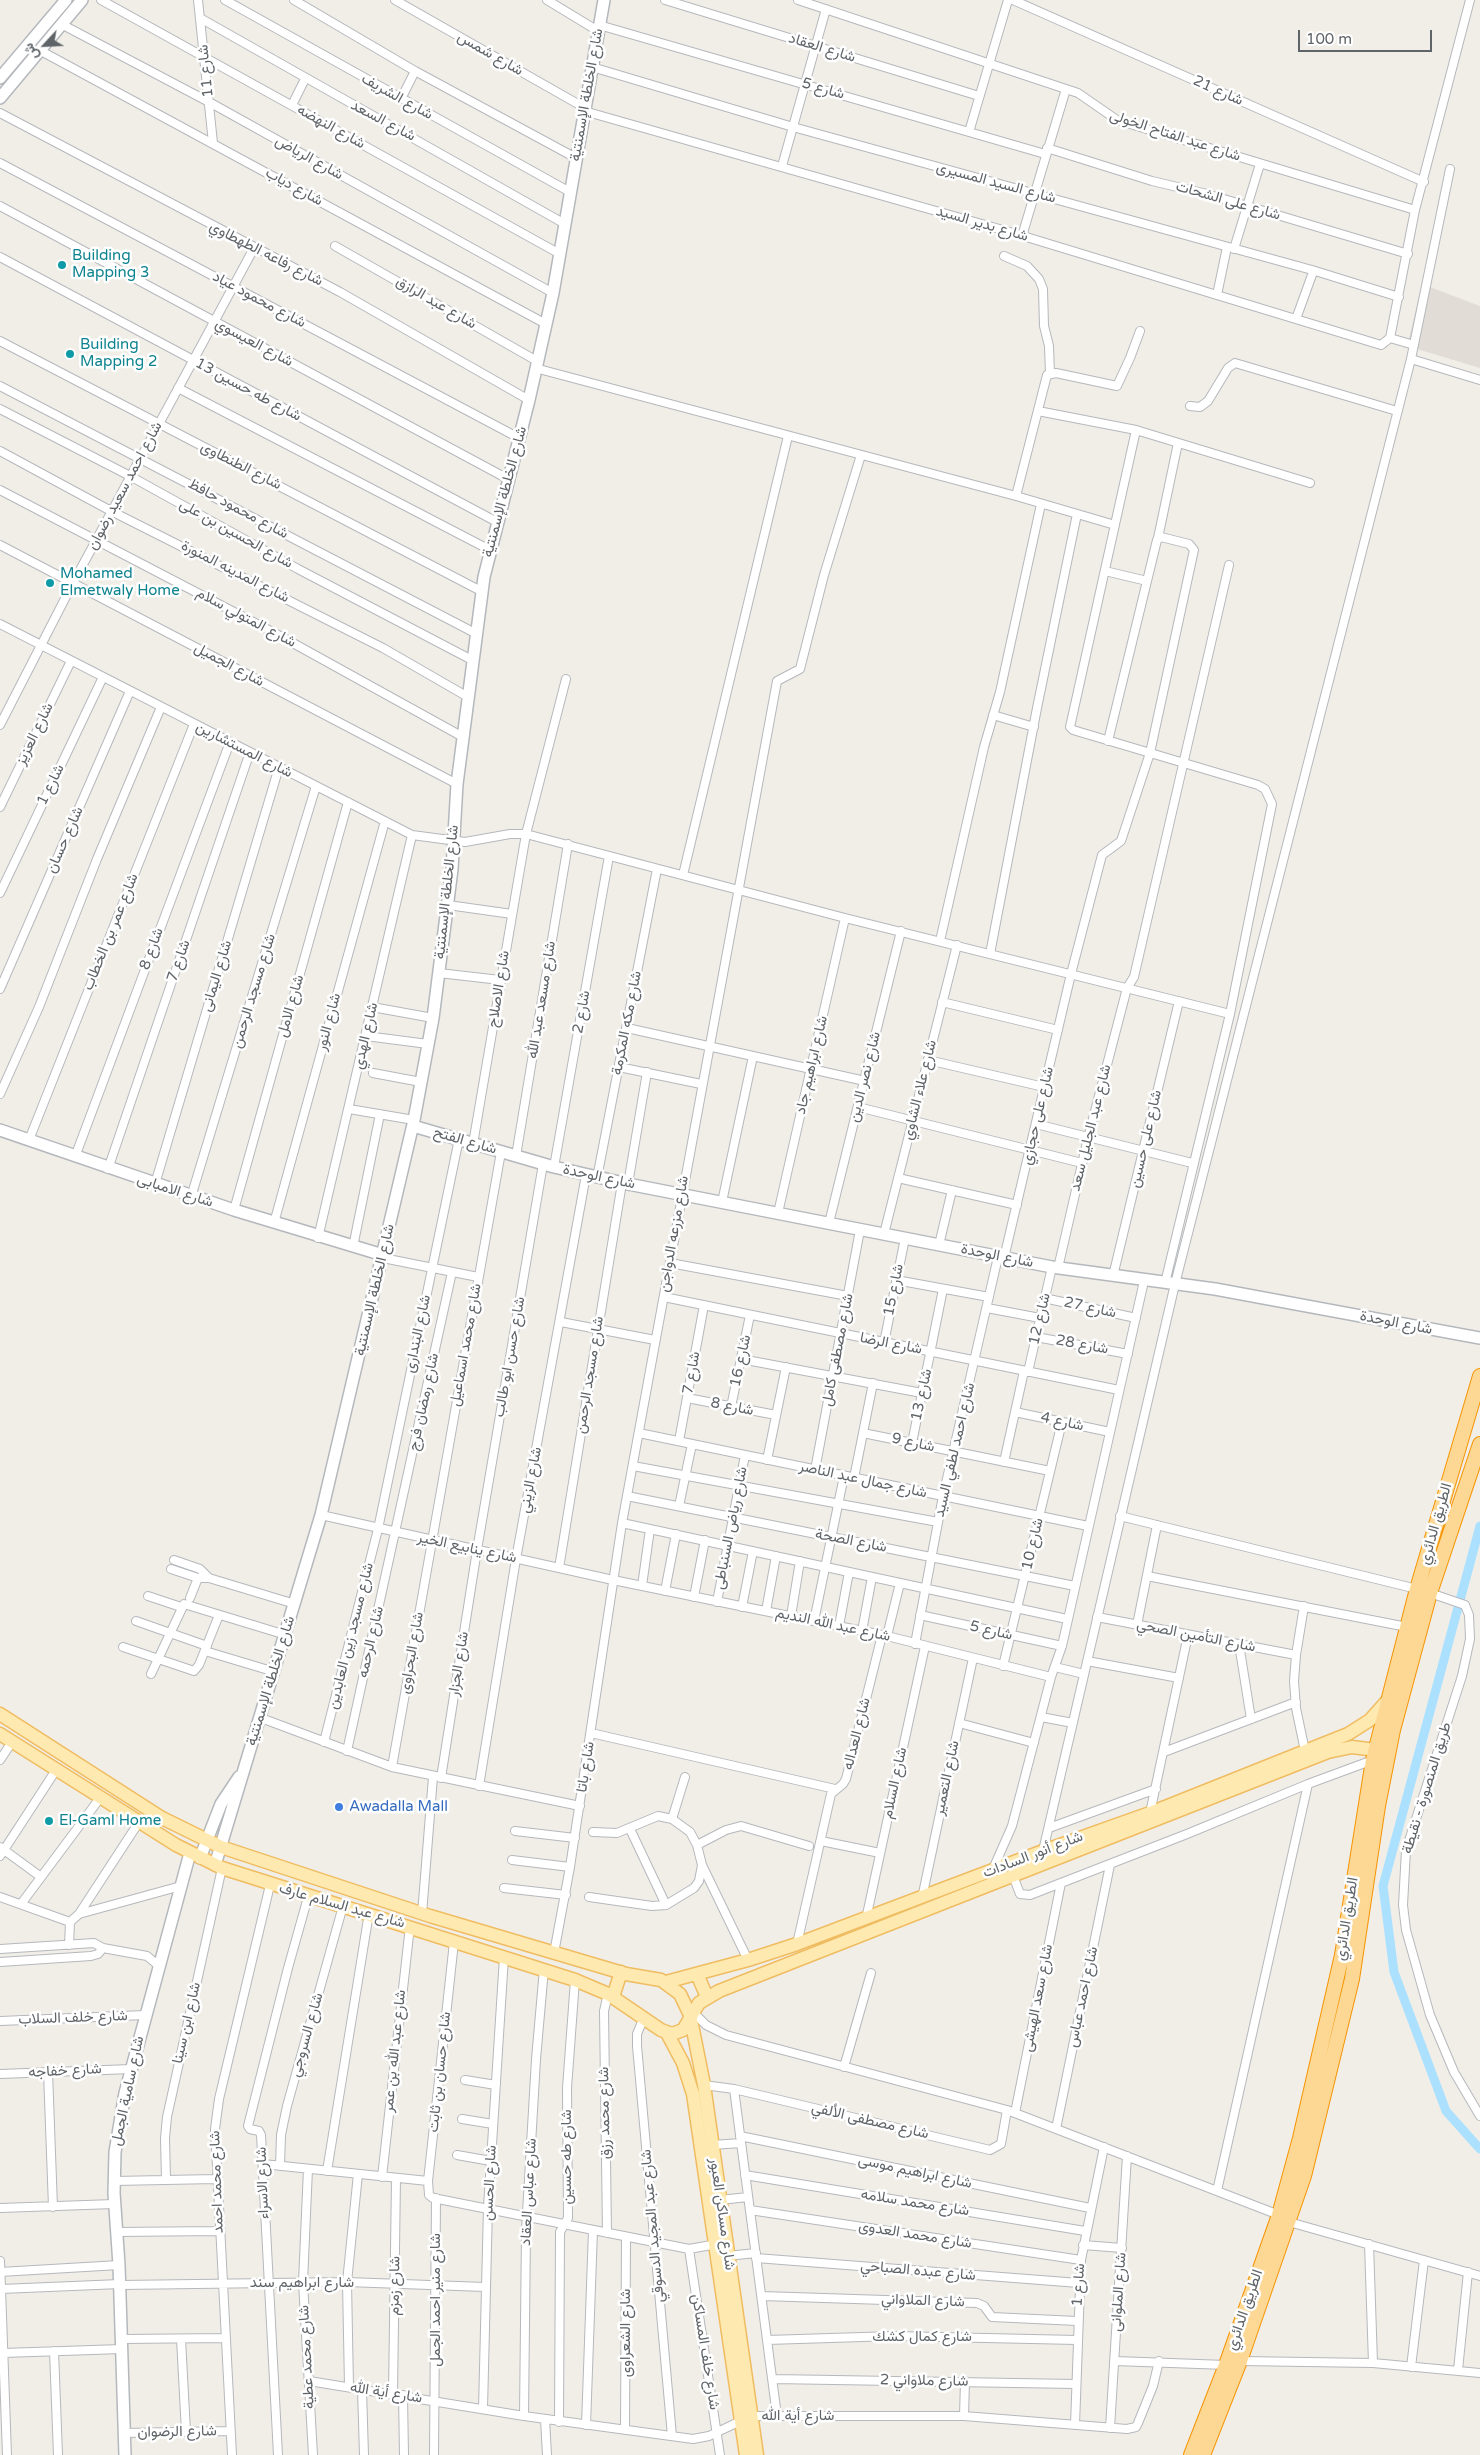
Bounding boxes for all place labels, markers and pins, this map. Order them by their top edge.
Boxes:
place label: Building Mapping 3 [72,247,150,282]
marker: Building Mapping 3 [56,259,68,271]
place label: Building Mapping 2 [80,336,158,371]
marker: Building Mapping 2 [64,348,76,360]
place label: Mohamed Elmetwaly Home [60,565,180,600]
marker: Mohamed Elmetwaly Home [44,577,56,589]
place label: Awadalla Mall [349,1798,448,1816]
marker: Awadalla Mall [333,1801,345,1813]
place label: El-Gaml Home [59,1812,161,1830]
marker: El-Gaml Home [43,1815,55,1827]

